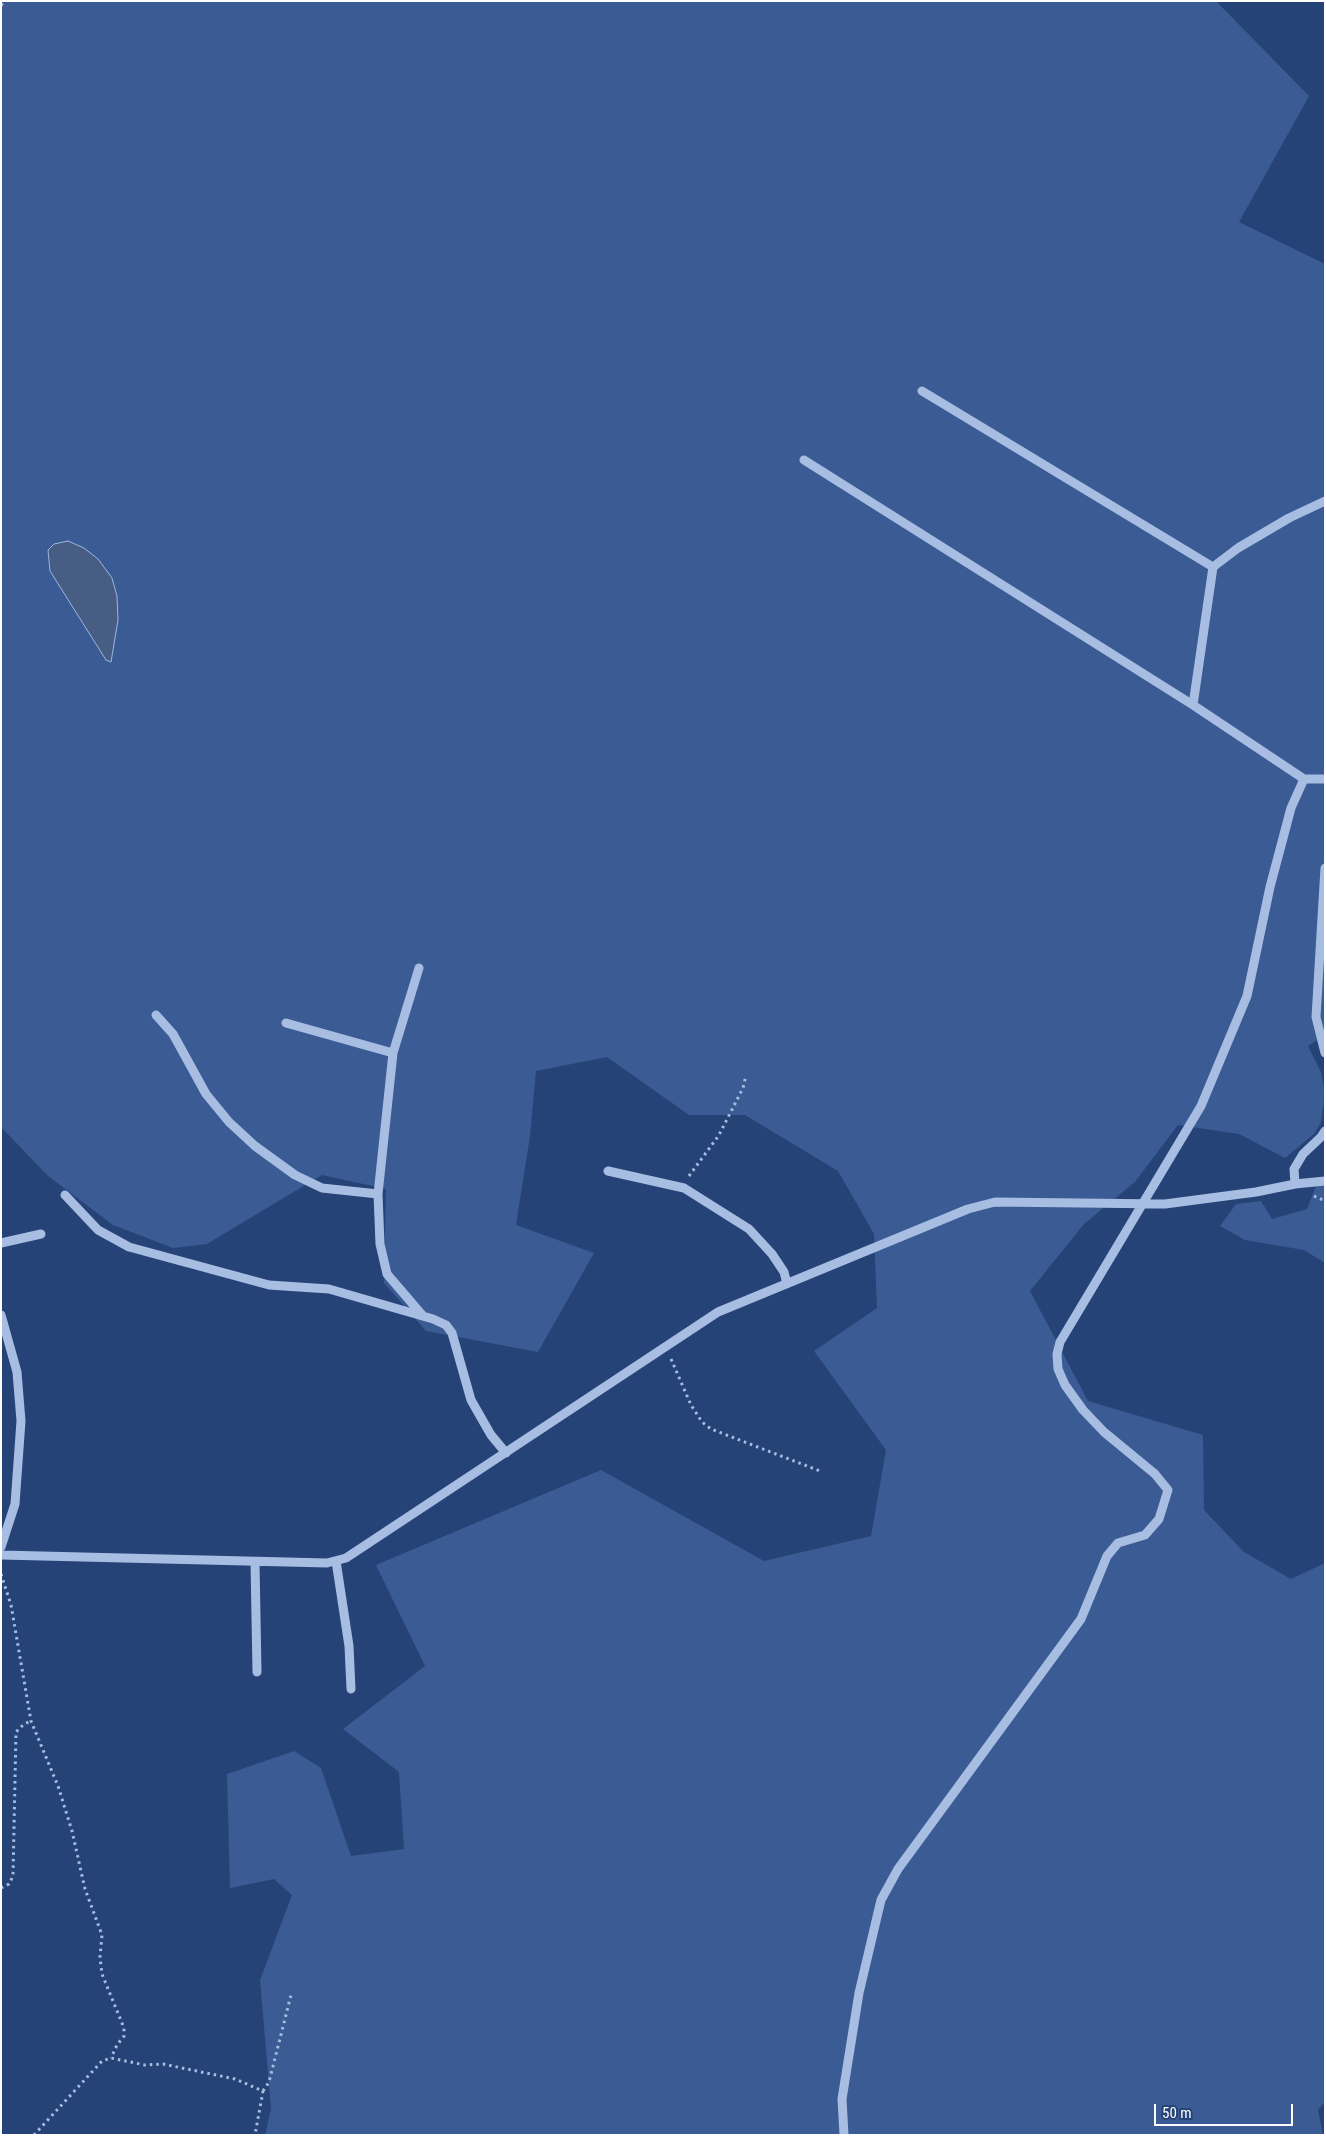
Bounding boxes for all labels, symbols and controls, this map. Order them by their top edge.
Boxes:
scale bar [1156,2094,1295,2126]
text: 50 m [1162,2104,1192,2122]

